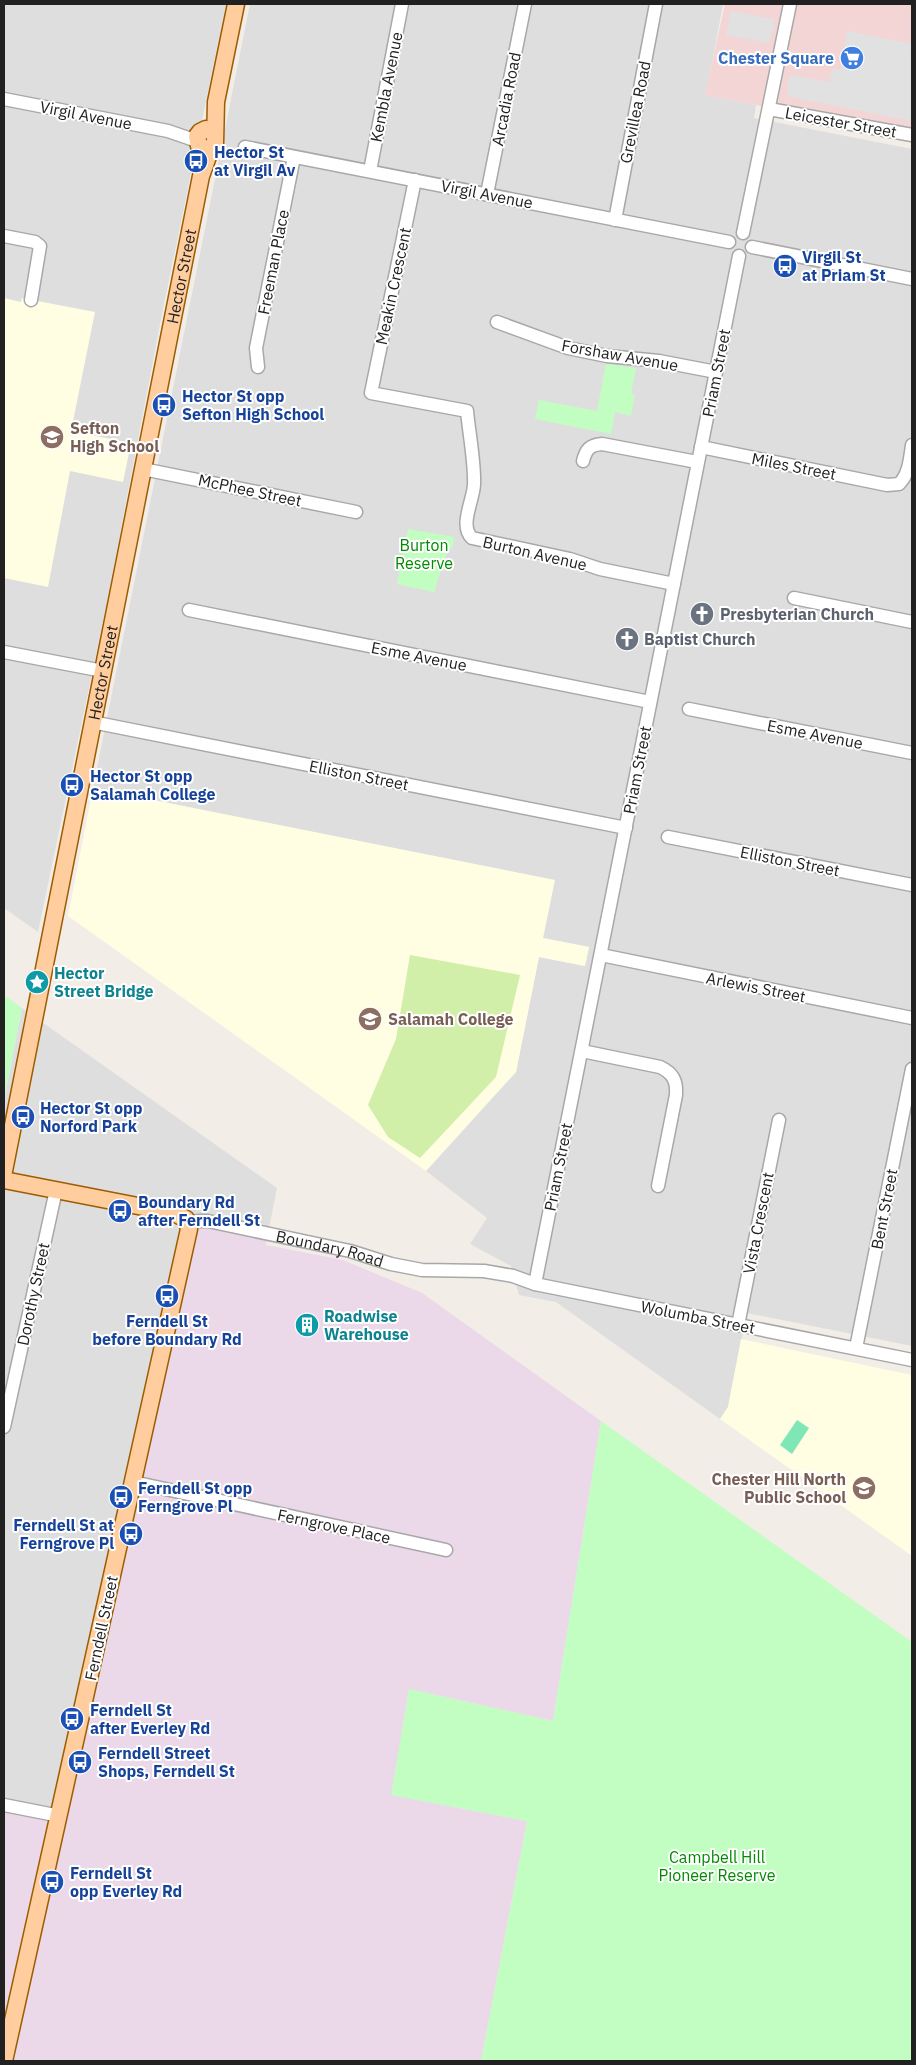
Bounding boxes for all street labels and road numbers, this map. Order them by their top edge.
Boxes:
street label: Kembla Avenue [366,30,407,144]
street label: Arcadia Road [487,50,525,148]
street label: Grevillea Road [615,59,655,165]
street label: Virgil Avenue [38,96,134,134]
street label: Leicester Street [784,102,898,142]
street label: Virgil Avenue [439,175,535,213]
street label: Freeman Place [253,208,293,316]
street label: Meakin Crescent [371,226,415,346]
street label: Hector Street [162,227,200,326]
street label: Priam Street [698,327,734,419]
street label: Forshaw Avenue [560,335,680,375]
street label: Miles Street [750,448,838,484]
street label: McPhee Street [197,469,303,511]
street label: Burton Avenue [481,531,589,575]
street label: Hector Street [84,623,122,722]
street label: Esme Avenue [369,637,469,675]
street label: Esme Avenue [765,715,865,753]
street label: Priam Street [619,724,655,816]
street label: Elliston Street [308,756,410,794]
street label: Elliston Street [739,842,841,880]
street label: Arlewis Street [705,968,807,1006]
street label: Priam Street [540,1121,576,1213]
street label: Bent Street [866,1167,902,1251]
street label: Vista Crescent [738,1170,778,1276]
street label: Boundary Road [274,1226,386,1271]
street label: Dorothy Street [12,1241,54,1347]
street label: Wolumba Street [639,1296,757,1338]
street label: Ferngrove Place [276,1504,393,1548]
street label: Ferndell Street [80,1574,122,1682]

